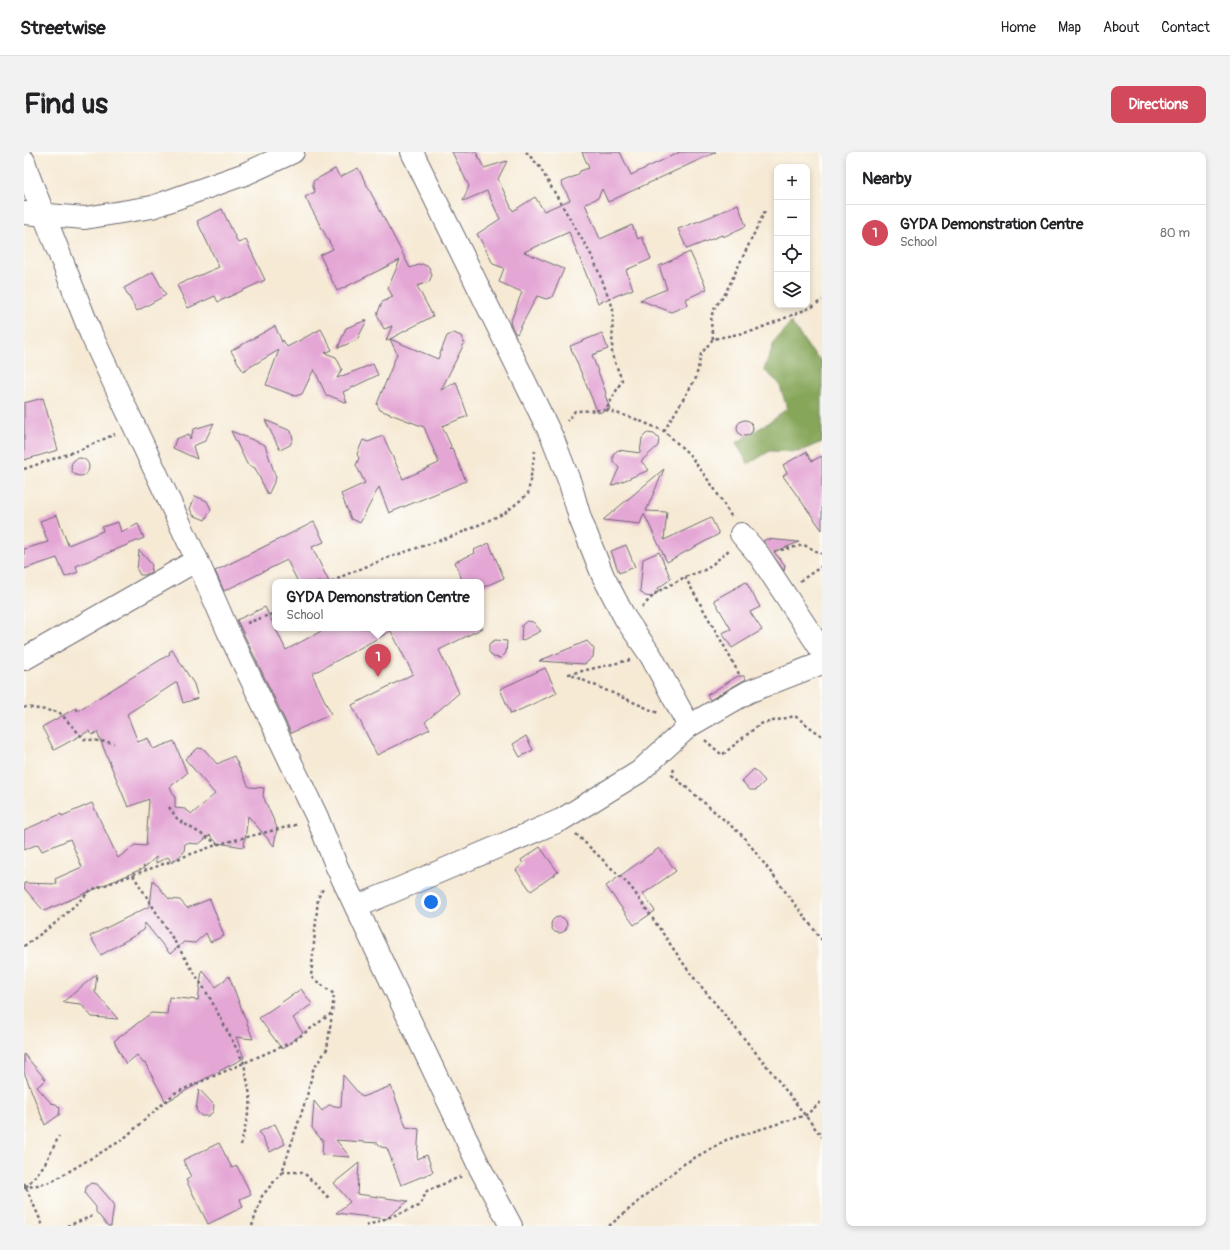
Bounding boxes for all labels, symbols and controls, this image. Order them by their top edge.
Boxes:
text: Streetwise [20,16,106,40]
text: Home [1001,19,1036,36]
text: Map [1058,19,1081,36]
text: About [1103,19,1139,36]
text: Contact [1161,19,1210,36]
button: Directions [1111,86,1206,123]
text: Find us [24,87,108,122]
map controls [774,164,810,308]
button: + [774,164,810,200]
text: Nearby [862,168,911,189]
button: − [774,200,810,236]
text: GYDA Demonstration Centre [900,215,1083,234]
text: 1 [872,225,878,241]
text: 80 m [1160,225,1190,241]
text: School [900,234,937,250]
button: locate [774,236,810,272]
button: layers [774,272,810,308]
popup [272,579,484,631]
text: GYDA Demonstration Centre [286,588,470,607]
text: School [286,607,324,623]
pin: 1 [365,644,391,677]
your location [421,892,441,912]

